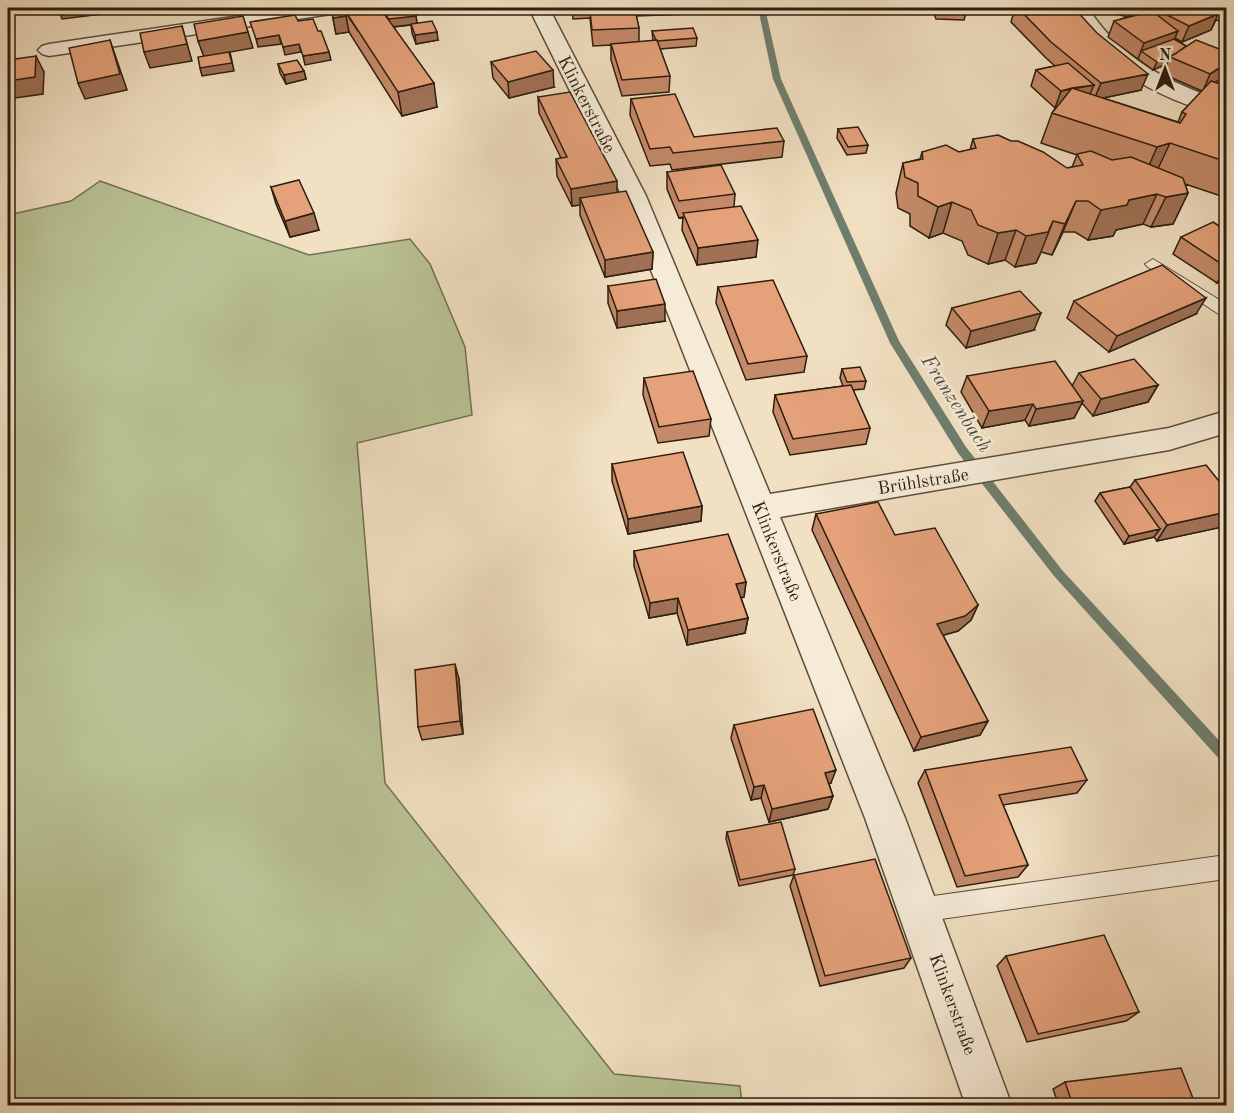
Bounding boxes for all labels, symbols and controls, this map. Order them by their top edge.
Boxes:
north arrow [1135,39,1195,99]
text: N [1159,48,1172,64]
street label: Klinkerstraße [554,53,618,156]
water label: Franzenbach [916,351,994,456]
street label: Brühlstraße [876,466,970,498]
street label: Klinkerstraße [748,499,804,604]
street label: Klinkerstraße [925,951,979,1057]

